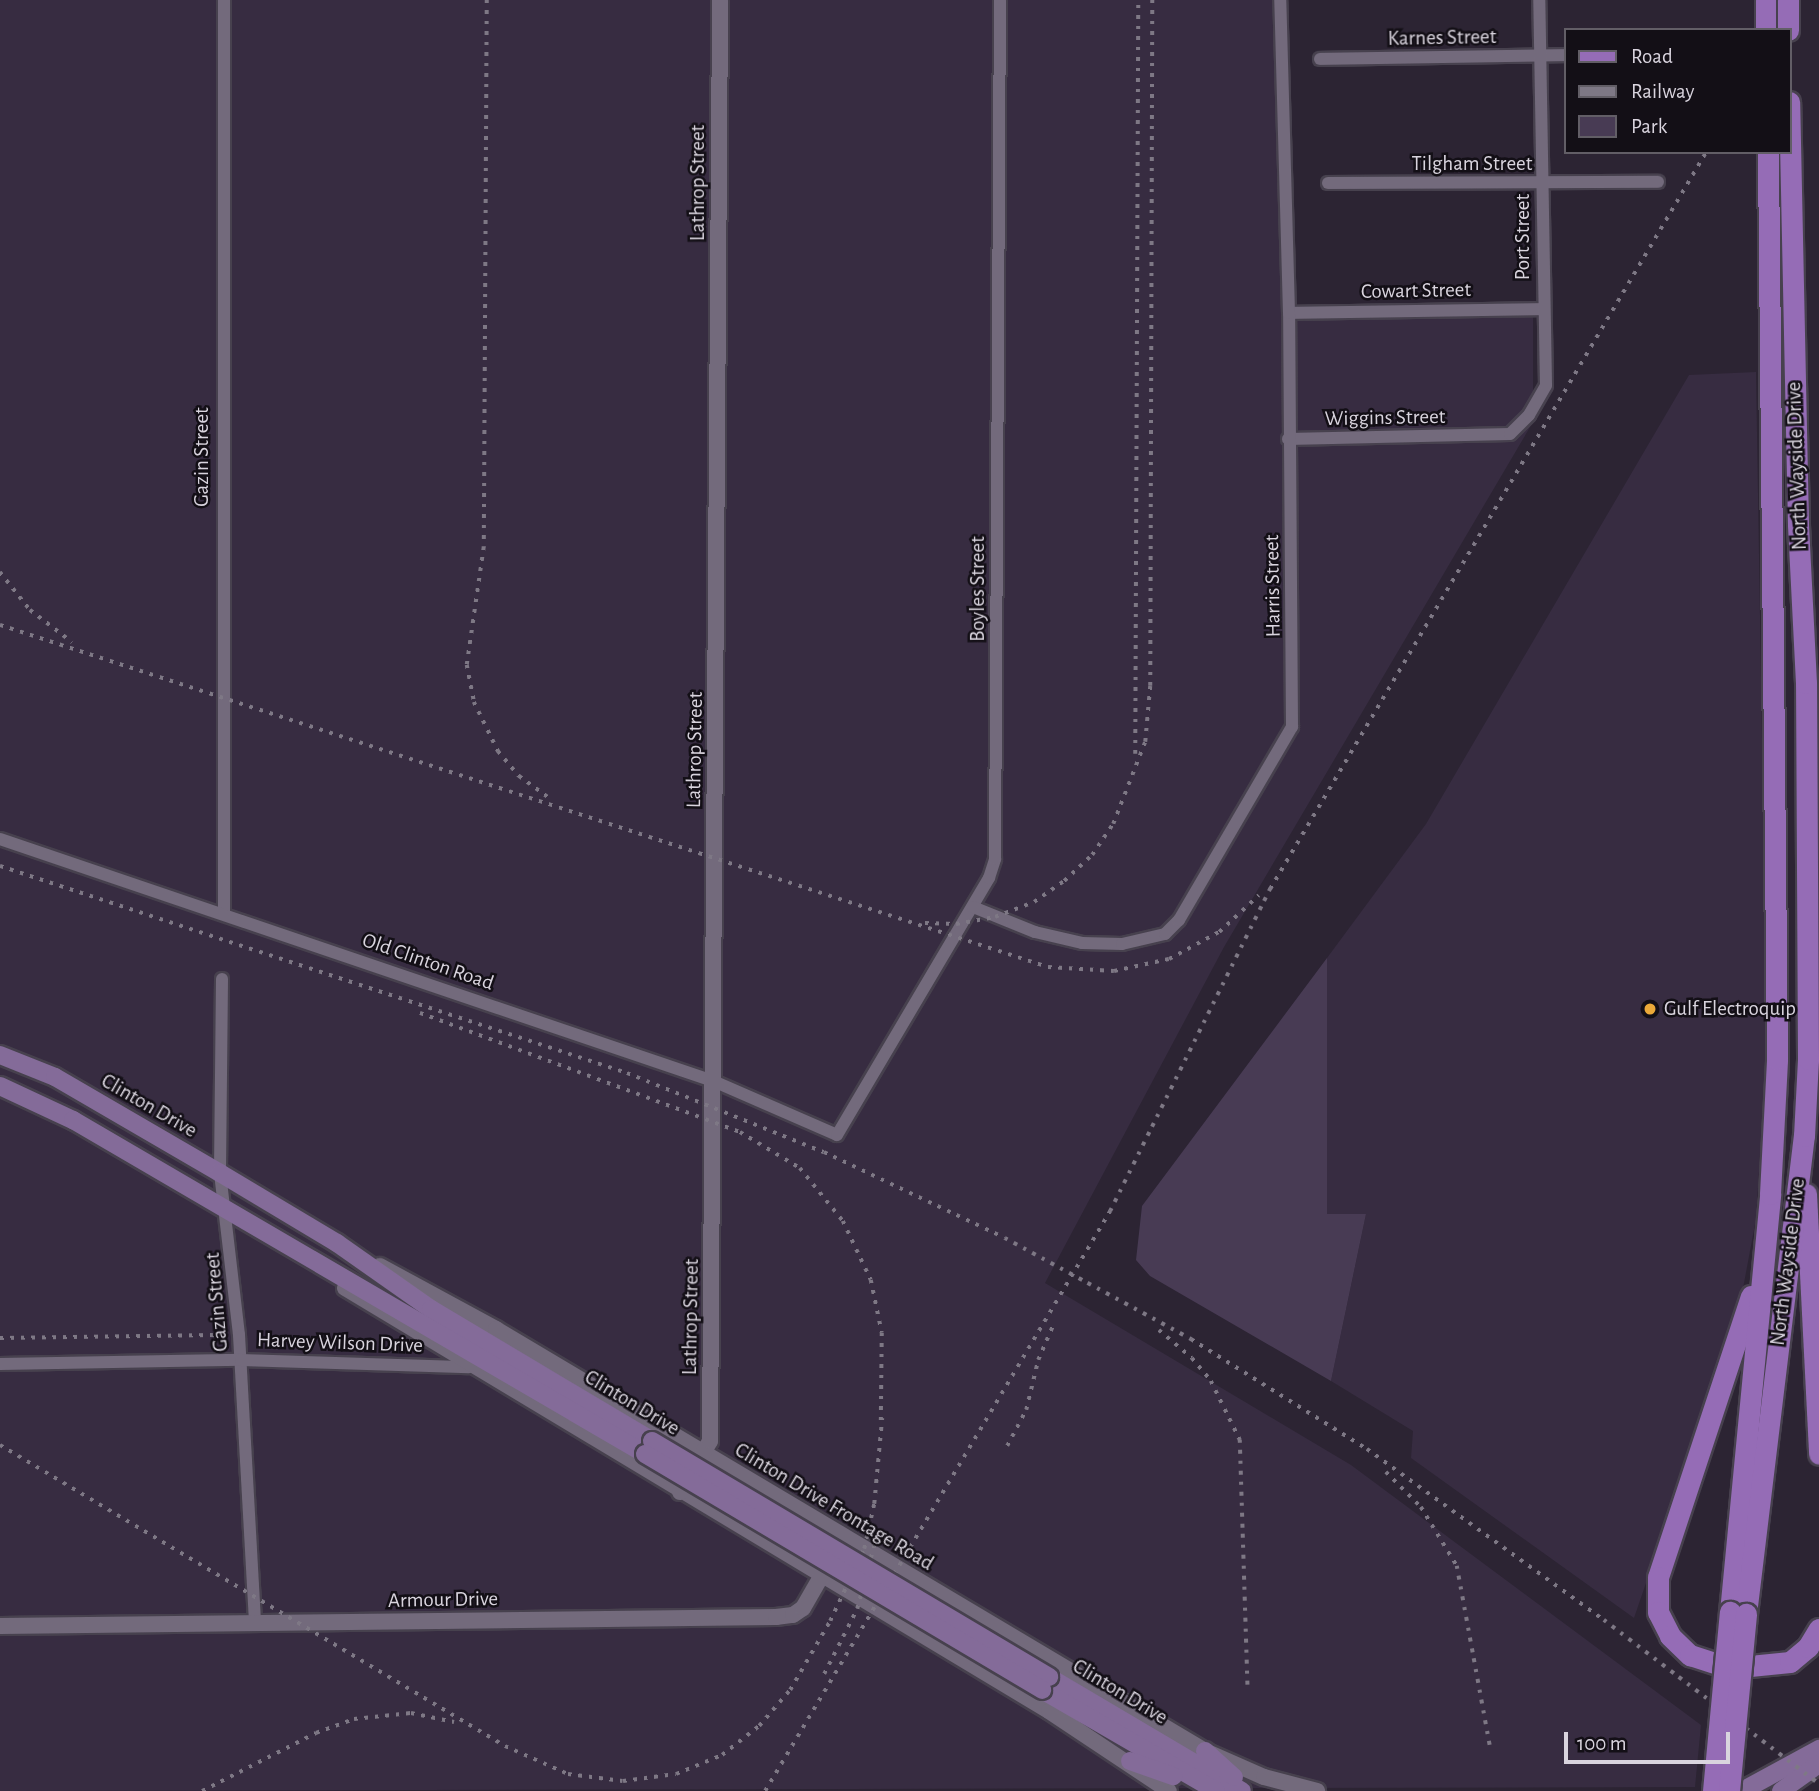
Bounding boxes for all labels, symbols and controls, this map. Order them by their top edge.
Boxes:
street label: Karnes Street [1387,24,1497,52]
legend [1563,28,1791,154]
text: Road [1631,46,1673,67]
text: Railway [1631,81,1694,102]
text: Park [1631,116,1667,137]
street label: Lathrop Street [685,125,711,241]
street label: Tilgham Street [1412,151,1532,177]
street label: Port Street [1510,194,1536,280]
street label: Cowart Street [1361,277,1471,305]
street label: North Wayside Drive [1781,381,1813,551]
street label: Wiggins Street [1324,404,1446,432]
street label: Gazin Street [189,407,215,507]
street label: Harris Street [1260,534,1286,638]
street label: Boyles Street [965,536,991,642]
street label: Lathrop Street [681,692,709,808]
street label: Old Clinton Road [359,928,497,996]
place label: Gulf Electroquip [1664,996,1796,1022]
marker: Gulf Electroquip [1642,1001,1658,1017]
street label: Clinton Drive [97,1068,201,1144]
street label: North Wayside Drive [1765,1177,1811,1347]
street label: Gazin Street [200,1251,234,1353]
street label: Lathrop Street [677,1259,705,1375]
street label: Harvey Wilson Drive [257,1328,423,1358]
street label: Clinton Drive [580,1365,684,1441]
street label: Clinton Drive Frontage Road [730,1438,938,1576]
street label: Armour Drive [388,1586,498,1614]
street label: Clinton Drive [1068,1654,1172,1730]
scale bar [1567,1718,1733,1762]
text: 100 m [1577,1733,1627,1754]

